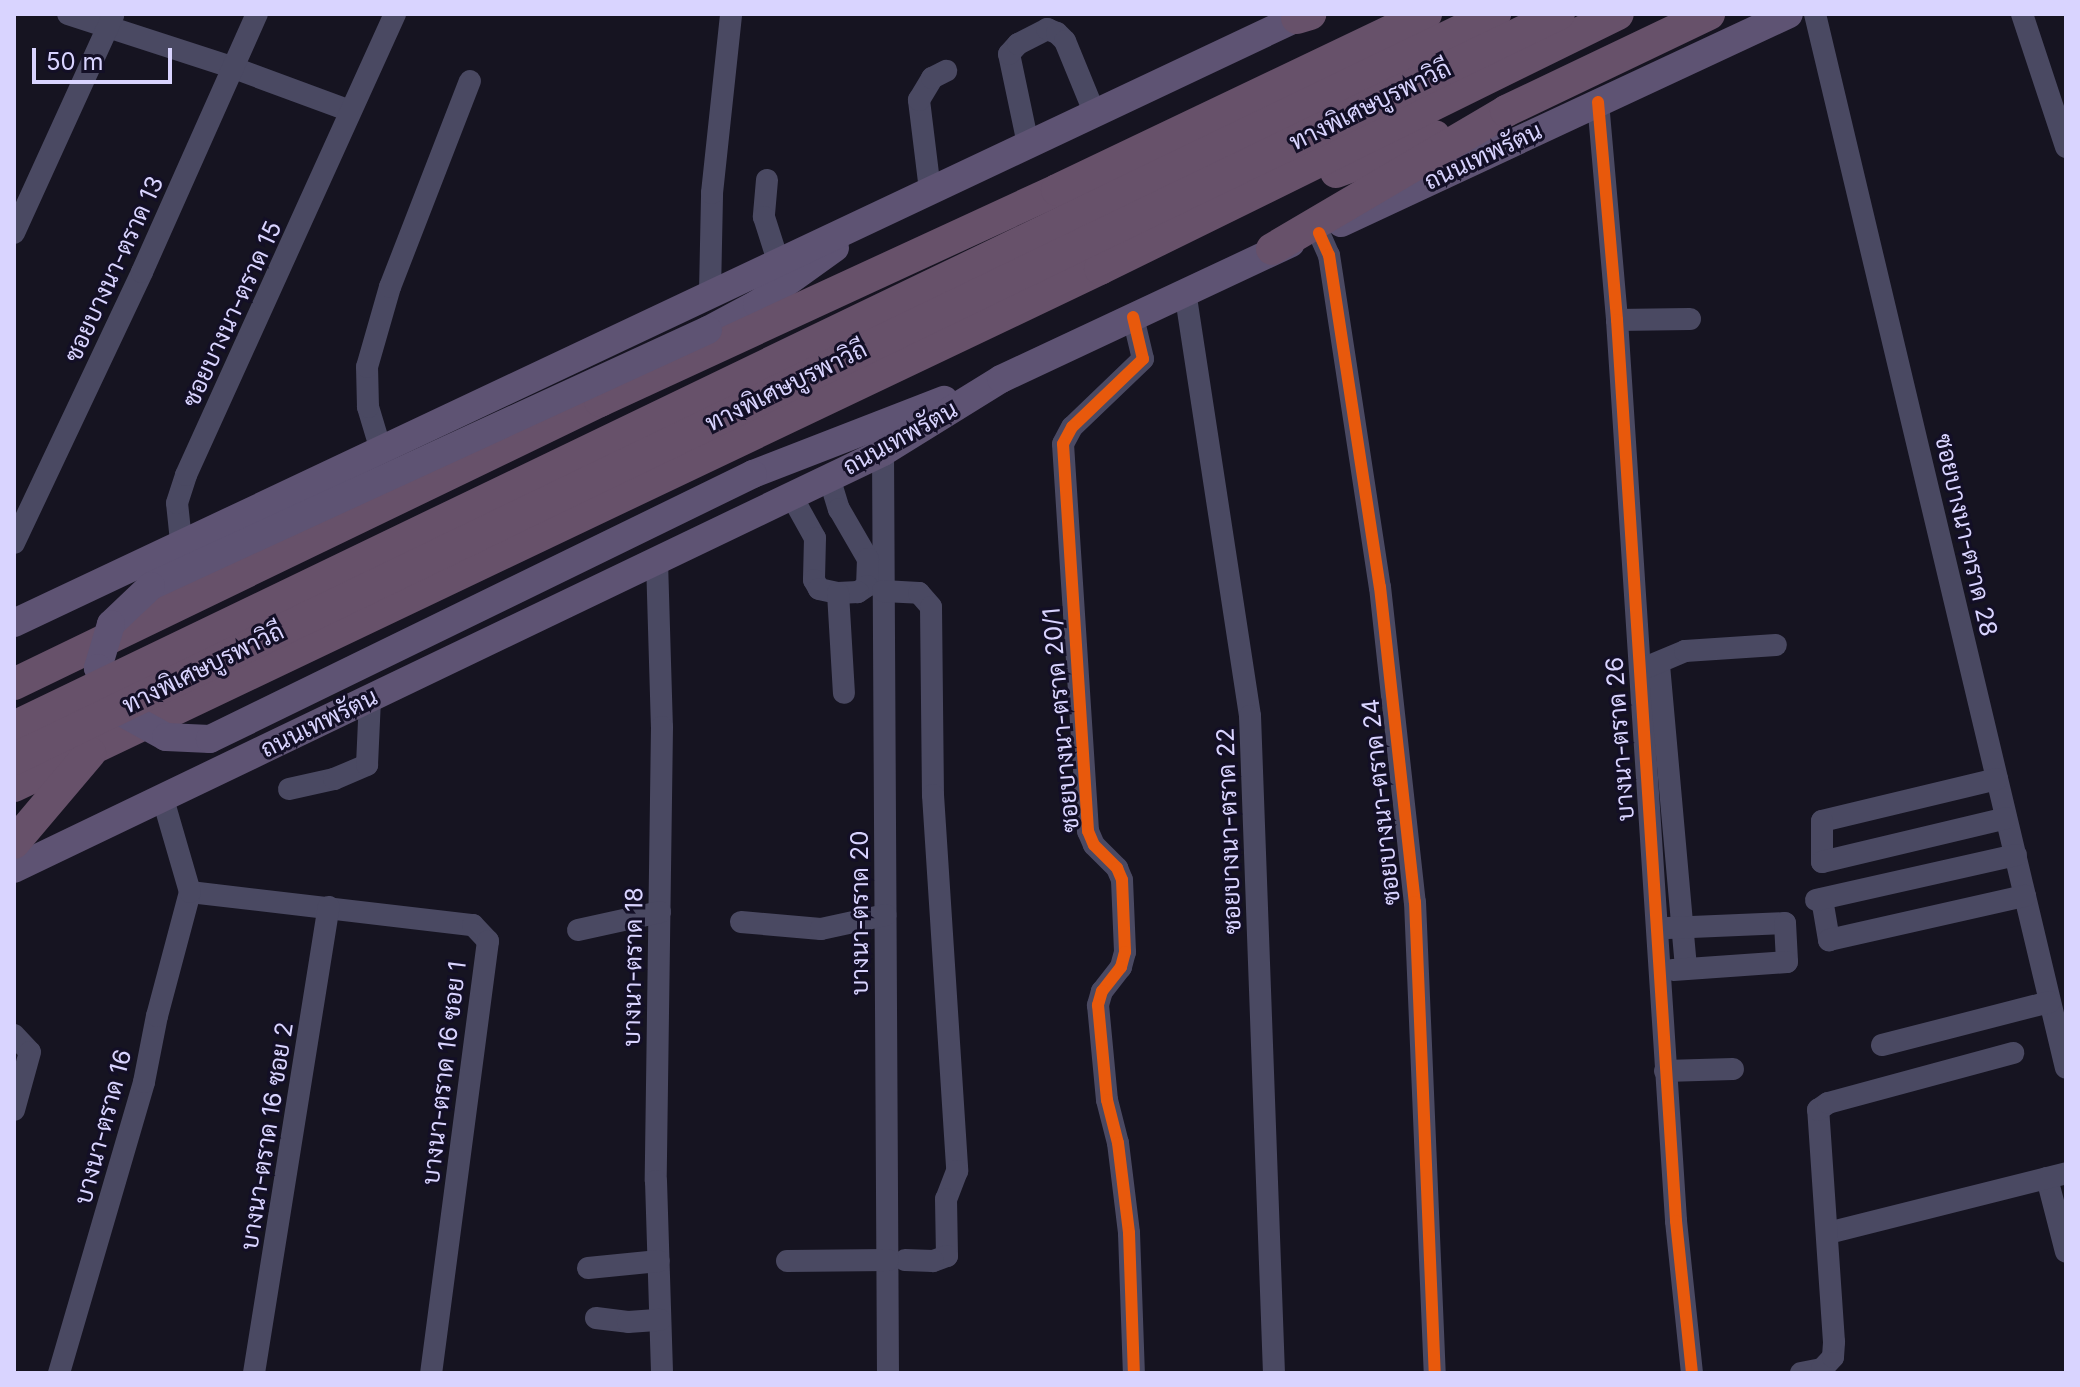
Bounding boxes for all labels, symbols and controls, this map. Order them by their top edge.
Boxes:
scale bar [36,32,176,82]
text: 50 m [46,47,104,76]
street label: ทางพิเศษบูรพาวิถี [1285,53,1455,157]
street label: ถนนเทพรัตน [1420,116,1546,196]
street label: ซอยบางนา-ตราด 13 [58,171,170,367]
street label: ซอยบางนา-ตราด 15 [176,217,288,411]
street label: ทางพิเศษบูรพาวิถี [701,334,871,438]
street label: ถนนเทพรัตน [838,395,962,481]
street label: ซอยบางนา-ตราด 28 [1929,431,2003,639]
street label: ซอยบางนา-ตราด 20/1 [1037,606,1085,834]
street label: ทางพิเศษบูรพาวิถี [118,616,288,720]
street label: บางนา-ตราด 26 [1600,656,1640,822]
street label: ถนนเทพรัตน [256,682,382,764]
street label: ซอยบางนา-ตราด 24 [1356,697,1406,907]
street label: ซอยบางนา-ตราด 22 [1211,727,1247,935]
street label: บางนา-ตราด 20 [846,831,874,995]
street label: บางนา-ตราด 18 [617,887,649,1047]
street label: บางนา-ตราด 16 ซอย 1 [416,959,472,1187]
street label: บางนา-ตราด 16 ซอย 2 [235,1020,299,1252]
street label: บางนา-ตราด 16 [68,1046,138,1208]

